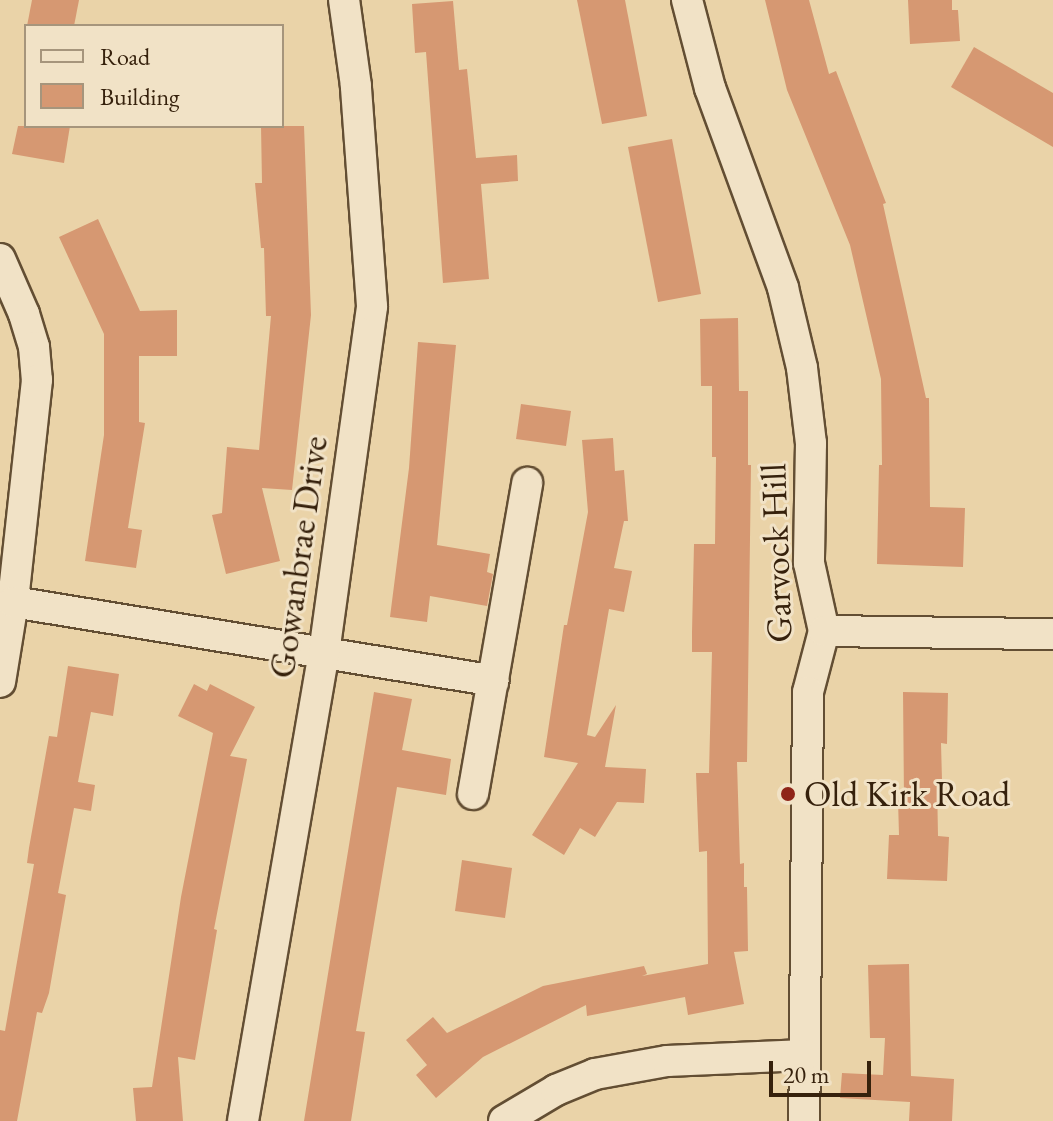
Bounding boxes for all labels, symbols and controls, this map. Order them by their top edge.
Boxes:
legend [24,24,284,128]
text: Road [100,41,150,72]
text: Building [100,81,180,112]
street label: Gowanbrae Drive [260,433,336,681]
street label: Garvock Hill [751,463,801,643]
place label: Old Kirk Road [804,772,1010,816]
marker: Old Kirk Road [779,785,797,803]
scale bar [773,1045,875,1095]
text: 20 m [783,1059,830,1090]

